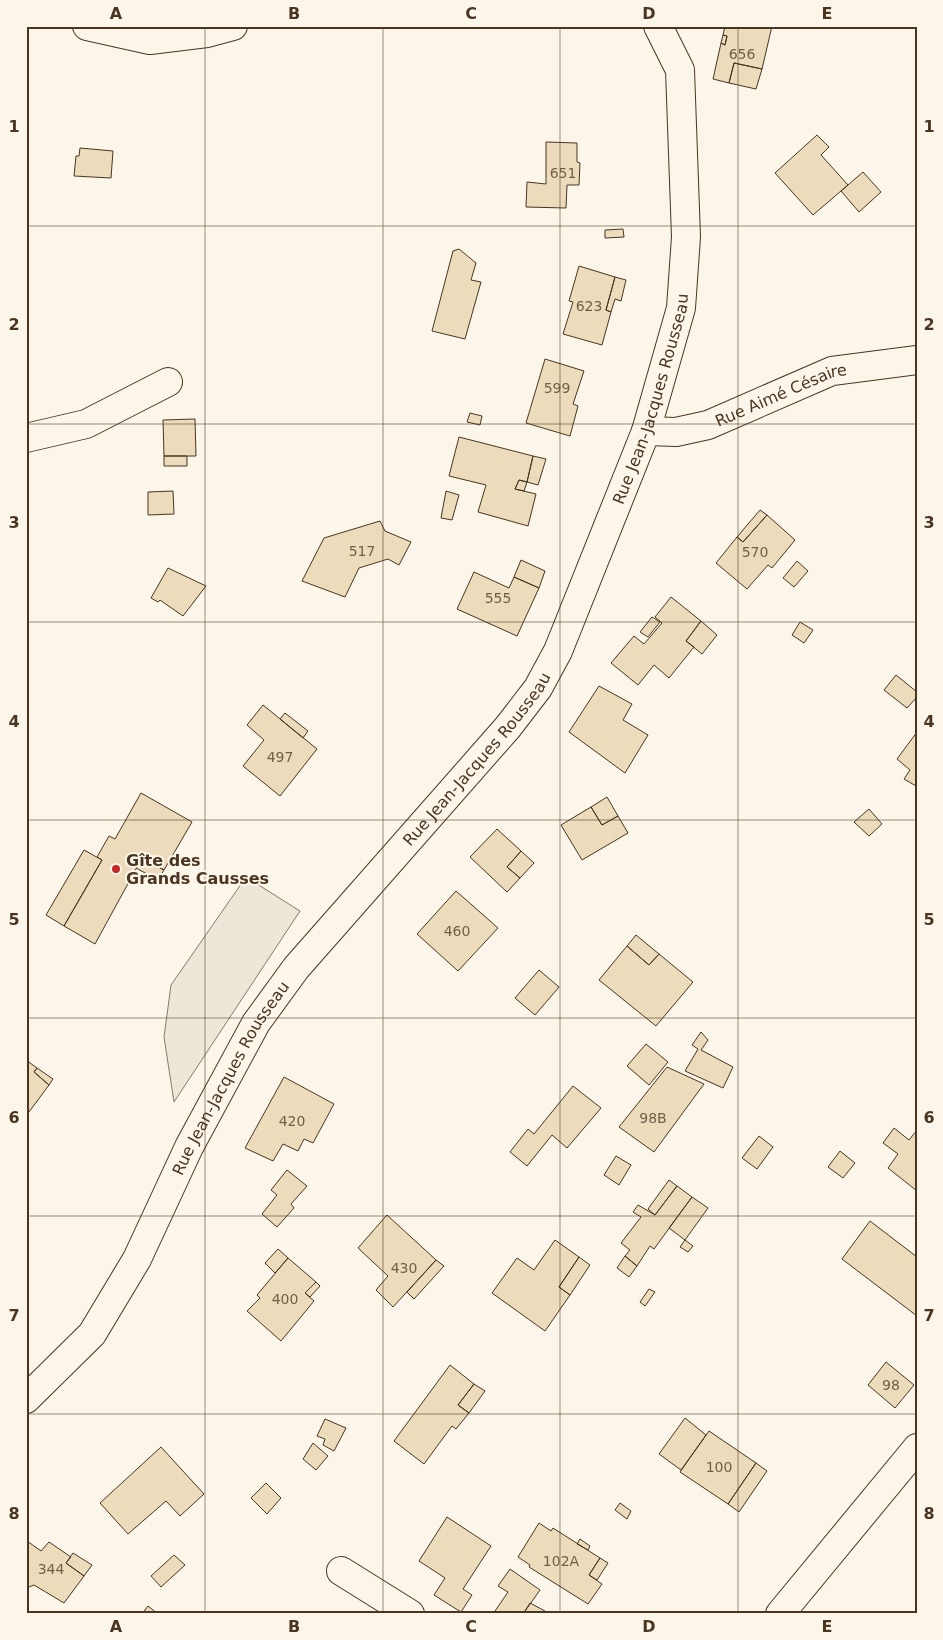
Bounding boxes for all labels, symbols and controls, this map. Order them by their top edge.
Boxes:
text: A [110,4,123,23]
text: B [288,4,300,23]
text: C [465,4,477,23]
text: D [642,4,656,23]
text: E [822,4,832,23]
house number: 656 [729,46,755,62]
text: 1 [8,117,20,136]
text: 1 [923,117,935,136]
house number: 651 [550,165,576,181]
street label: Rue Jean-Jacques Rousseau [608,293,692,507]
house number: 623 [576,298,602,314]
text: 2 [8,315,20,334]
text: 2 [923,315,935,334]
street label: Rue Aimé Césaire [712,360,848,430]
house number: 599 [544,380,570,396]
text: 3 [8,513,20,532]
text: 3 [923,513,935,532]
house number: 517 [349,543,375,559]
house number: 570 [742,544,768,560]
house number: 555 [485,590,511,606]
street label: Rue Jean-Jacques Rousseau [399,669,554,849]
text: 4 [8,712,20,731]
text: 4 [923,712,935,731]
house number: 497 [267,749,293,765]
place label: Gîte des Grands Causses [126,851,269,888]
marker: Gîte des Grands Causses [110,863,122,875]
text: 5 [8,910,20,929]
text: 5 [923,910,935,929]
house number: 460 [444,923,470,939]
street label: Rue Jean-Jacques Rousseau [168,977,293,1178]
text: 6 [8,1108,20,1127]
text: 6 [923,1108,935,1127]
house number: 98B [639,1110,667,1126]
house number: 420 [279,1113,305,1129]
house number: 430 [391,1260,417,1276]
house number: 400 [272,1291,298,1307]
text: 7 [8,1306,20,1325]
text: 7 [923,1306,935,1325]
house number: 98 [882,1377,900,1393]
house number: 100 [706,1459,732,1475]
text: 8 [8,1504,20,1523]
text: 8 [923,1504,935,1523]
house number: 102A [543,1553,580,1569]
house number: 344 [38,1561,64,1577]
text: A [110,1617,123,1636]
text: B [288,1617,300,1636]
text: C [465,1617,477,1636]
text: D [642,1617,656,1636]
text: E [822,1617,832,1636]

